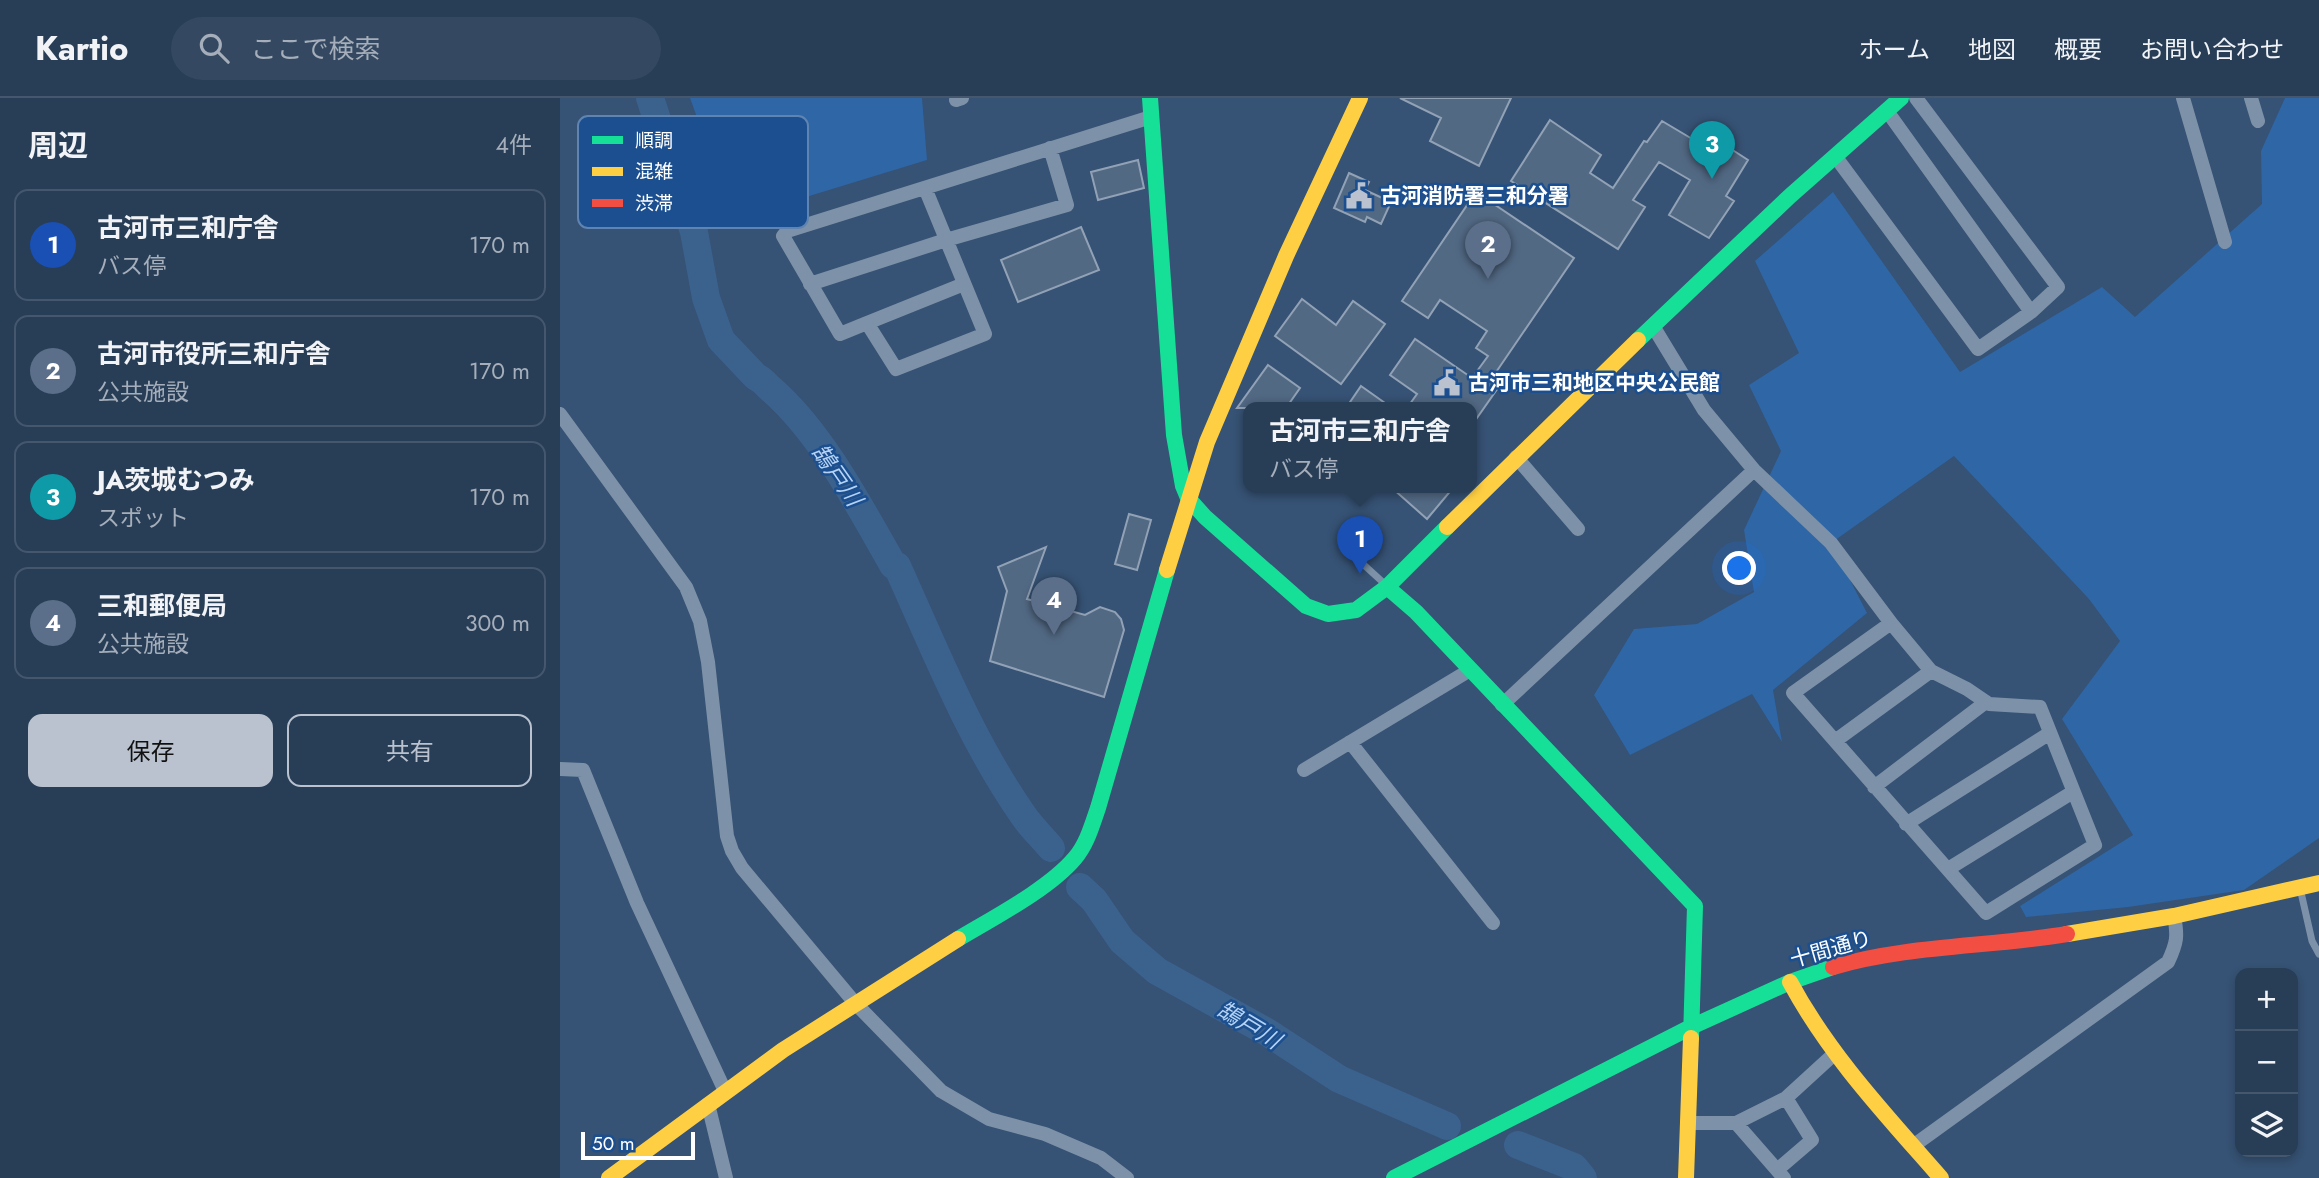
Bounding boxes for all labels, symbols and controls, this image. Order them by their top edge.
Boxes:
search box [171,17,661,80]
text: Kartio [35,25,129,72]
icon: search [195,29,233,67]
text: ここで検索 [251,30,381,68]
text: ホーム [1859,32,1930,67]
text: 地図 [1968,32,2016,67]
text: 概要 [2054,32,2102,67]
text: お問い合わせ [2140,32,2284,67]
legend [578,116,808,228]
pin: 3 [1689,121,1735,179]
text: 周辺 [28,124,88,167]
text: 順調 [635,127,673,154]
text: 4件 [496,128,532,162]
text: 混雑 [635,158,673,185]
public building icon: 古河消防署三和分署 [1344,181,1374,211]
place label: 古河消防署三和分署 [1380,181,1569,211]
text: 渋滞 [635,190,673,217]
text: 古河市三和庁舎 [97,209,279,247]
pin: 2 [1465,221,1511,279]
text: 1 [47,228,59,262]
text: 170 m [469,228,530,262]
text: バス停 [97,249,166,283]
text: 古河市役所三和庁舎 [97,335,331,373]
text: 2 [45,354,61,388]
text: 170 m [469,354,530,388]
public building icon: 古河市三和地区中央公民館 [1432,368,1462,398]
place label: 古河市三和地区中央公民館 [1468,368,1720,398]
text: 公共施設 [97,375,189,409]
popup [1243,402,1477,493]
text: 古河市三和庁舎 [1269,412,1451,450]
water label: 鵠戸川 [803,437,872,515]
text: バス停 [1269,452,1338,486]
text: JA茨城むつみ [97,461,255,499]
text: 3 [46,480,60,514]
text: 170 m [469,480,530,514]
text: スポット [97,501,189,535]
pin: 1 [1337,516,1383,574]
your location [1722,551,1756,585]
pin: 4 [1031,577,1077,635]
text: 三和郵便局 [97,587,227,625]
text: 4 [45,606,61,640]
text: 300 m [465,606,530,640]
text: 公共施設 [97,627,189,661]
button: 保存 [28,714,273,787]
button: 共有 [287,714,532,787]
street label: 十間通り [1786,923,1876,975]
map controls [2235,968,2298,1157]
button: + [2235,968,2298,1031]
water label: 鵠戸川 [1211,993,1290,1059]
button: − [2235,1031,2298,1094]
button: layers [2235,1094,2298,1157]
scale bar [581,1129,695,1161]
text: 50 m [592,1130,635,1157]

